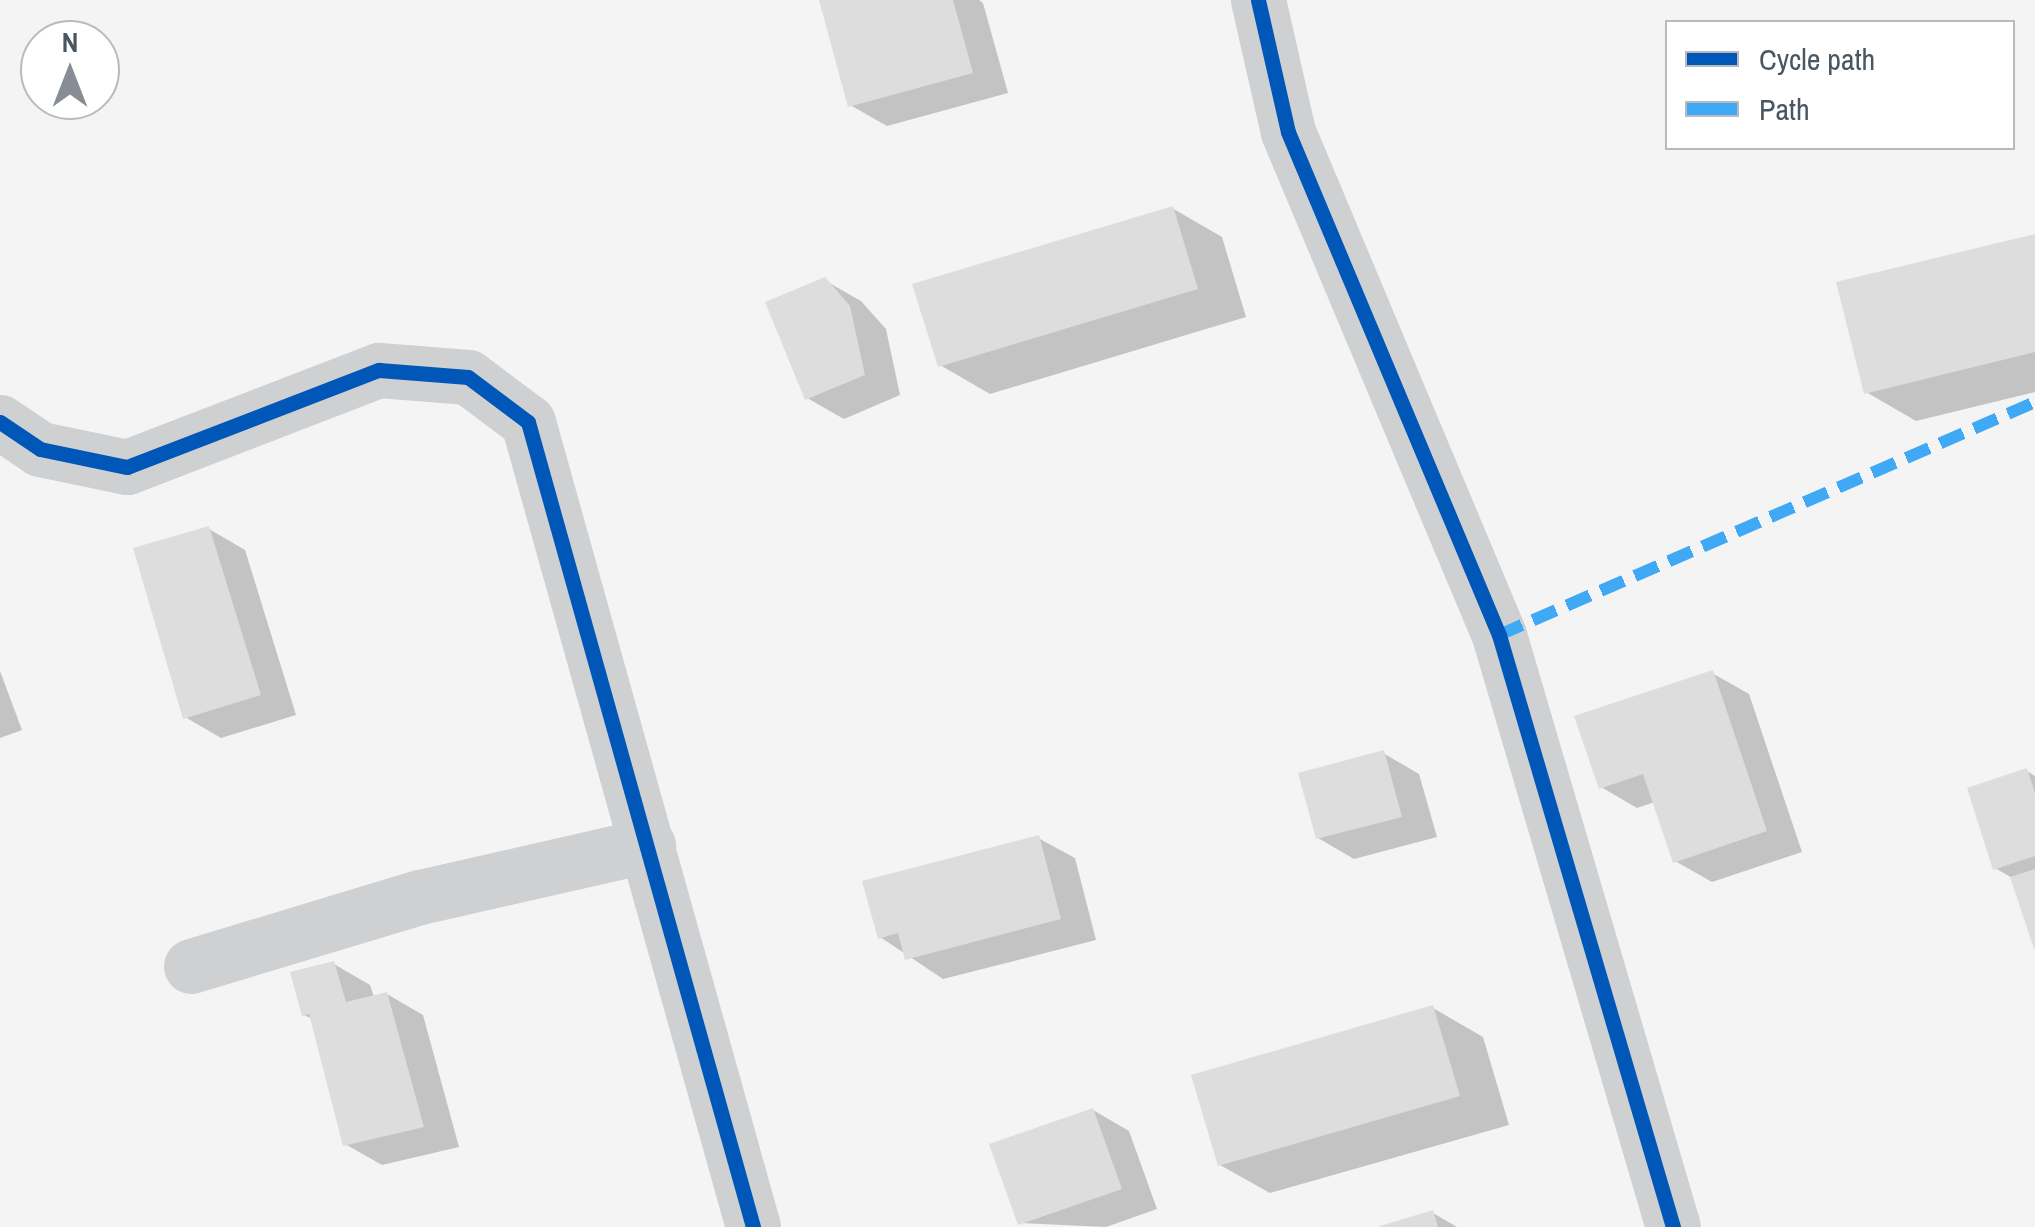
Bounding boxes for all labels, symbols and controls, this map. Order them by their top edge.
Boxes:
north arrow [20,20,120,120]
legend [1665,20,2015,150]
text: N [62,23,78,61]
text: Cycle path [1759,39,1875,79]
text: Path [1759,89,1810,129]

